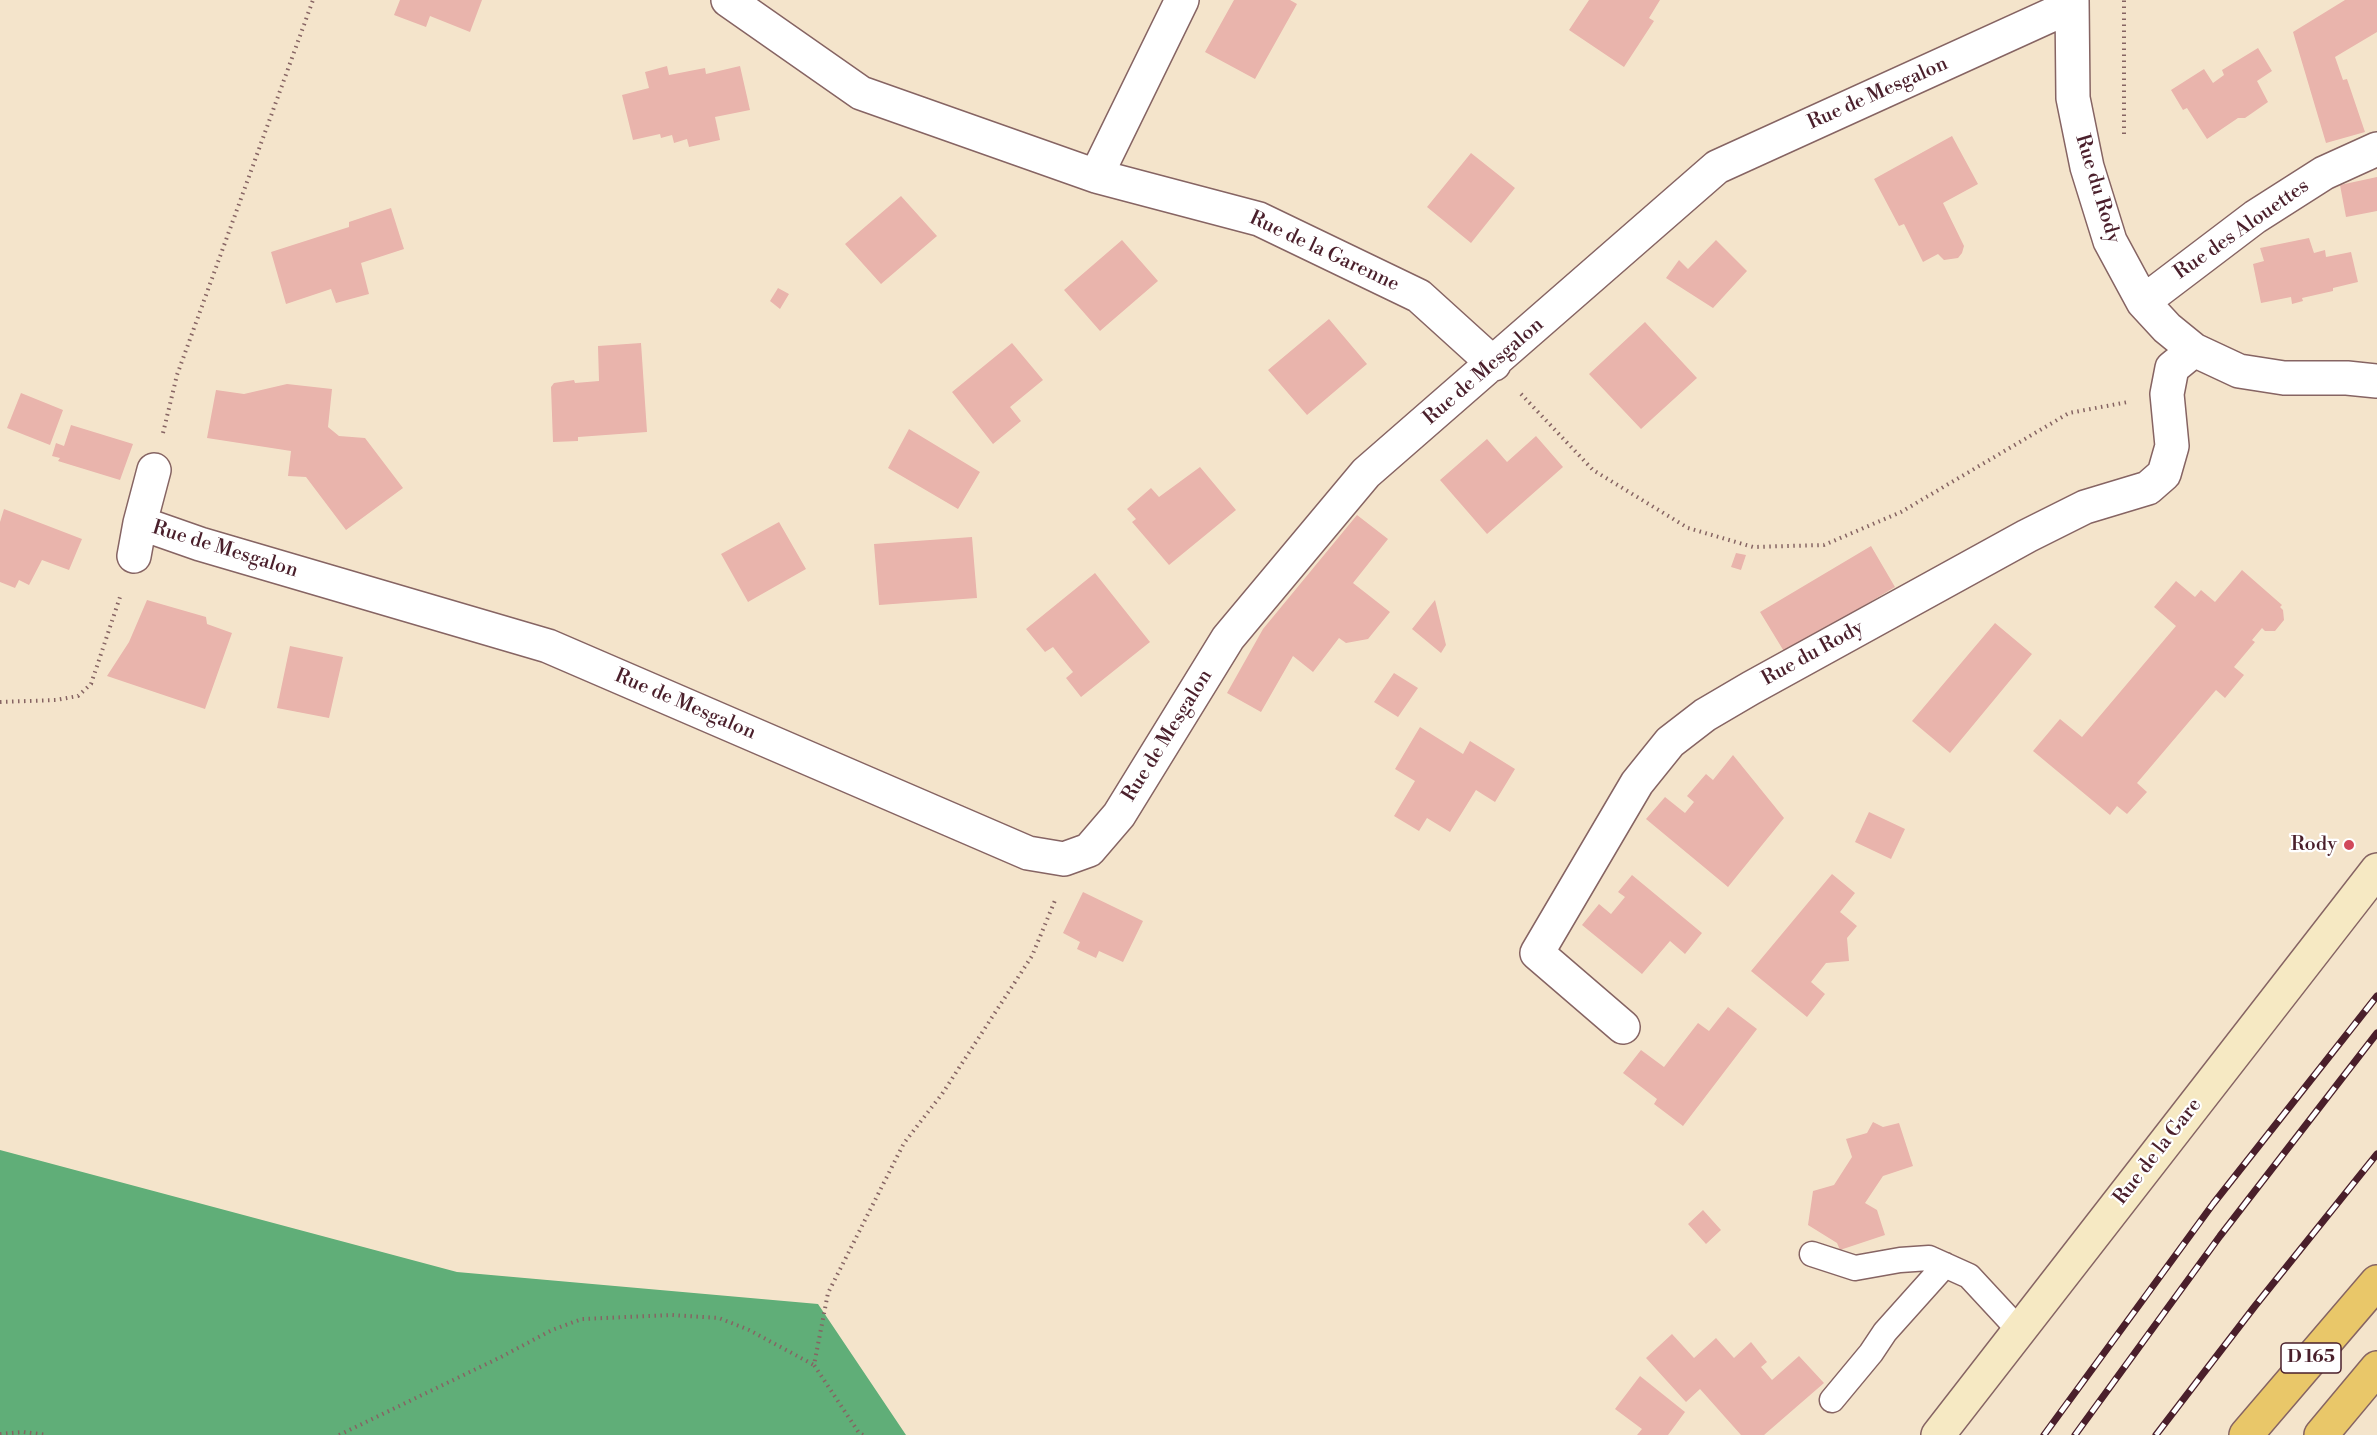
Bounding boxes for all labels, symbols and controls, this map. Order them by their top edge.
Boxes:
street label: Rue de Mesgalon [1804,52,1952,136]
street label: Rue du Rody [2069,132,2125,246]
street label: Rue des Alouettes [2170,175,2314,285]
street label: Rue de la Garenne [1245,207,1403,297]
street label: Rue de Mesgalon [1419,313,1549,431]
street label: Rue de Mesgalon [149,516,301,584]
street label: Rue du Rody [1758,616,1868,692]
street label: Rue de Mesgalon [611,664,759,746]
street label: Rue de Mesgalon [1118,666,1218,806]
place label: Rody [2291,833,2337,857]
marker: Rody [2342,838,2356,852]
street label: Rue de la Gare [2109,1094,2207,1210]
road number: D 165 [2281,1343,2341,1373]

